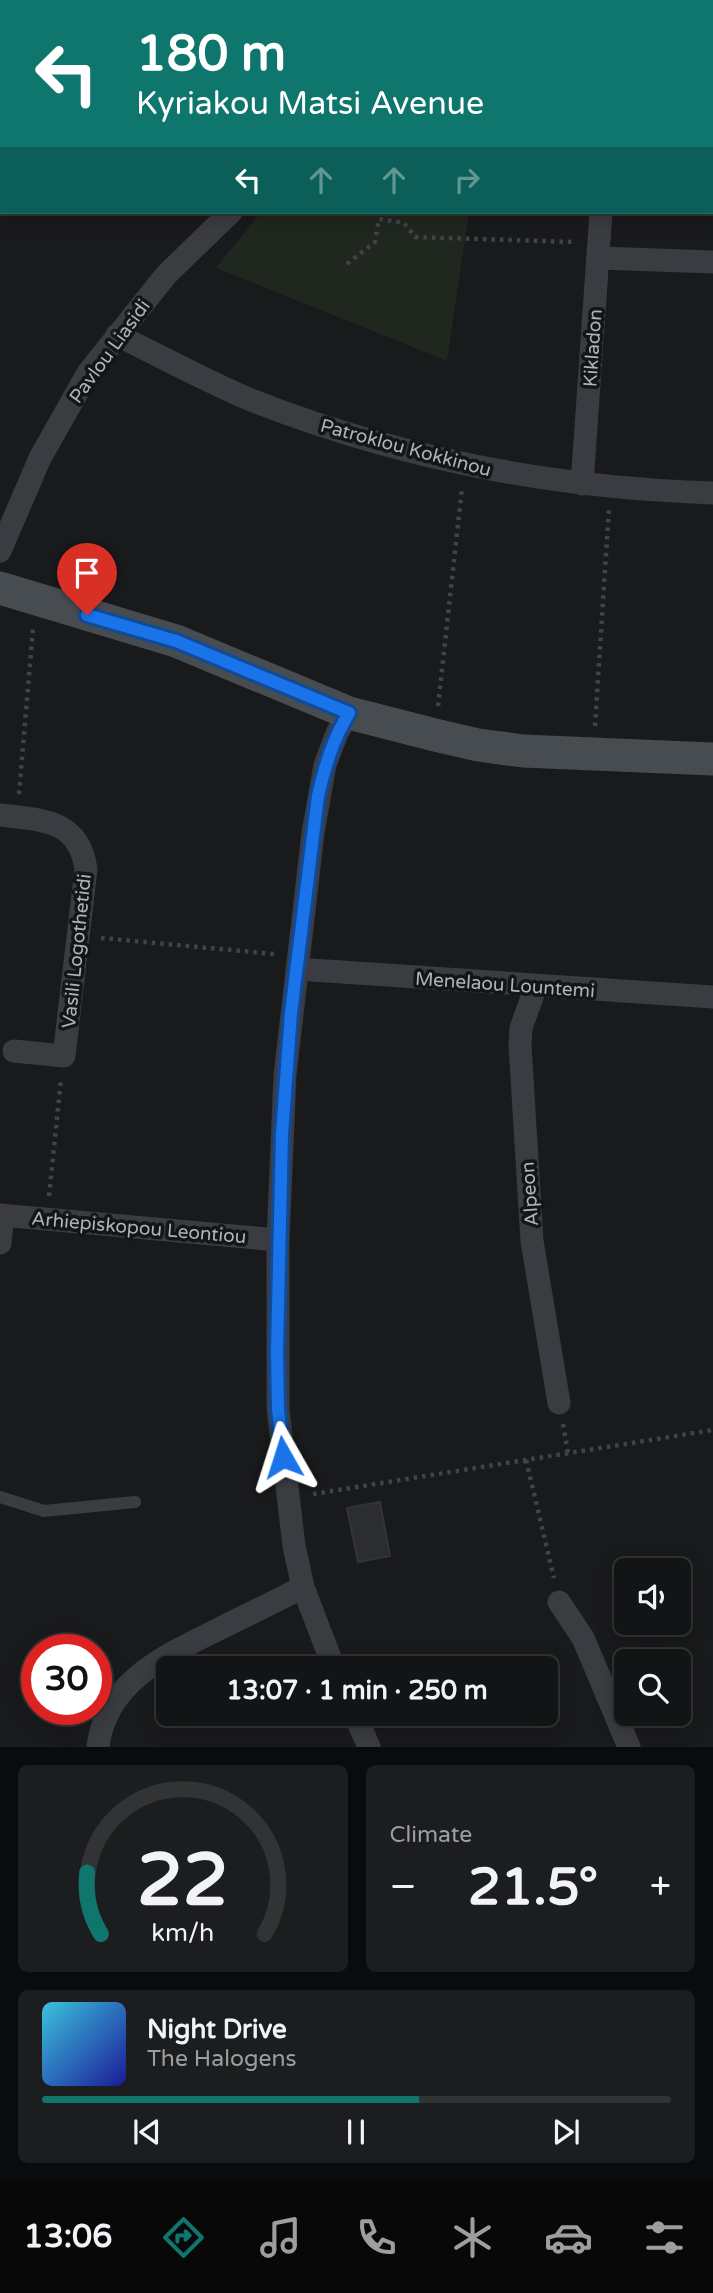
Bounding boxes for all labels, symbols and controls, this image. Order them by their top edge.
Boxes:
text: 180 m [136,25,286,84]
icon: left [21,28,112,119]
text: Kyriakou Matsi Avenue [136,85,484,123]
icon: left [229,161,267,199]
icon: ahead [302,161,340,199]
icon: ahead [375,161,413,199]
icon: right [448,161,486,199]
street label: Pavlou Liasidi [65,296,155,408]
street label: Kikladon [579,308,607,388]
street label: Patroklou Kokkinou [318,415,494,481]
pin [57,543,117,615]
icon: arrive [68,554,106,592]
street label: Vasili Logothetidi [58,873,96,1029]
street label: Menelaou Lountemi [414,968,596,1002]
street label: Alpeon [517,1161,543,1227]
street label: Arhiepiskopou Leontiou [30,1208,247,1248]
position arrow [246,1420,320,1494]
map controls [614,1558,691,1726]
button: sound [614,1558,691,1635]
speed limit sign: 30 [21,1634,112,1725]
button: search [614,1649,691,1726]
text: 13:07 · 1 min · 250 m [226,1675,488,1706]
text: Climate [390,1821,472,1849]
text: 22 [137,1838,228,1926]
text: 21.5° [468,1856,598,1919]
text: − [390,1864,417,1910]
text: + [650,1864,671,1910]
text: km/h [151,1918,214,1948]
text: Night Drive [147,2014,287,2045]
text: The Halogens [147,2045,296,2073]
icon: previous [128,2113,166,2151]
icon: pause [337,2113,375,2151]
icon: next [547,2113,585,2151]
icon: directions [159,2213,208,2262]
icon: music [256,2213,305,2262]
icon: phone [352,2213,401,2262]
icon: climate [448,2213,497,2262]
icon: car [544,2213,593,2262]
icon: filters [640,2213,689,2262]
text: 13:06 [24,2218,112,2256]

